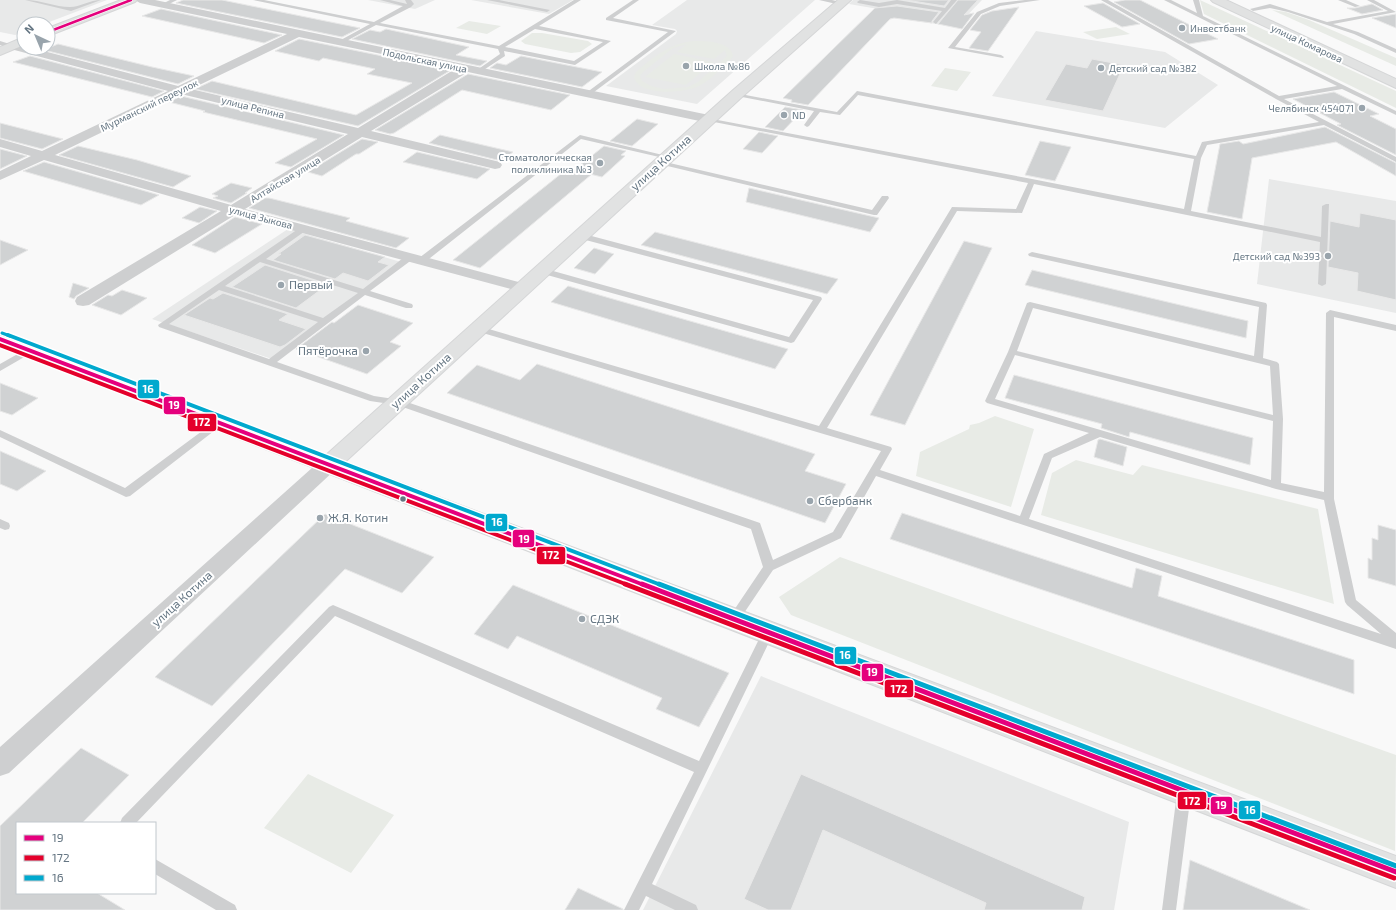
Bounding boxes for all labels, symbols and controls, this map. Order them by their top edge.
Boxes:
north arrow [16,16,56,56]
text: N [21,21,36,36]
street label: улица Комарова [1269,21,1345,66]
place label: Инвестбанк [1190,22,1247,34]
marker: Инвестбанк [1177,23,1187,33]
street label: Подольская улица [382,45,468,76]
place label: Школа №86 [694,60,750,72]
marker: Школа №86 [681,61,691,71]
place label: Детский сад №382 [1109,62,1197,74]
marker: Детский сад №382 [1096,63,1106,73]
street label: Мурманский переулок [98,76,201,135]
street label: улица Репина [220,93,286,122]
place label: Челябинск 454071 [1269,102,1354,114]
marker: Челябинск 454071 [1357,103,1367,113]
place label: ND [792,109,806,121]
marker: ND [779,110,789,120]
street label: улица Котина [627,131,694,194]
place label: Стоматологическая поликлиника №3 [499,151,592,175]
street label: Алтайская улица [248,153,323,205]
marker: Стоматологическая поликлиника №3 [595,158,605,168]
street label: улица Зыкова [228,203,294,232]
place label: Детский сад №393 [1233,250,1320,262]
marker: Детский сад №393 [1323,251,1333,261]
place label: Первый [289,277,333,291]
marker: Первый [276,280,286,290]
place label: Пятёрочка [298,343,358,357]
marker: Пятёрочка [361,346,371,356]
street label: улица Котина [387,349,454,412]
line badge: 16 [137,379,160,399]
text: 16 [142,382,154,395]
line badge: 19 [163,396,186,415]
text: 19 [168,398,180,411]
line badge: 172 [187,413,217,432]
text: 172 [194,415,210,428]
place label: Сбербанк [818,493,873,507]
unlabelled marker [398,494,408,504]
marker: Сбербанк [805,496,815,506]
place label: Ж.Я. Котин [328,510,388,524]
marker: Ж.Я. Котин [315,513,325,523]
line badge: 16 [485,513,508,532]
text: 16 [491,515,503,528]
line badge: 19 [512,529,535,548]
text: 19 [518,532,530,545]
line badge: 172 [536,546,566,565]
text: 172 [543,548,559,561]
street label: улица Котина [148,567,215,630]
place label: СДЭК [590,611,619,625]
marker: СДЭК [577,614,587,624]
line badge: 16 [834,646,857,665]
text: 16 [839,648,851,661]
line badge: 19 [861,663,884,682]
text: 19 [866,665,878,678]
line badge: 172 [884,679,914,698]
text: 172 [891,682,907,695]
line badge: 172 [1177,791,1207,810]
text: 172 [1184,794,1200,807]
line badge: 19 [1210,796,1233,815]
text: 19 [1215,798,1227,811]
line badge: 16 [1238,800,1261,820]
text: 16 [1244,803,1256,816]
legend [16,822,156,894]
text: 19 [52,830,64,844]
text: 172 [52,850,70,864]
text: 16 [52,870,64,884]

